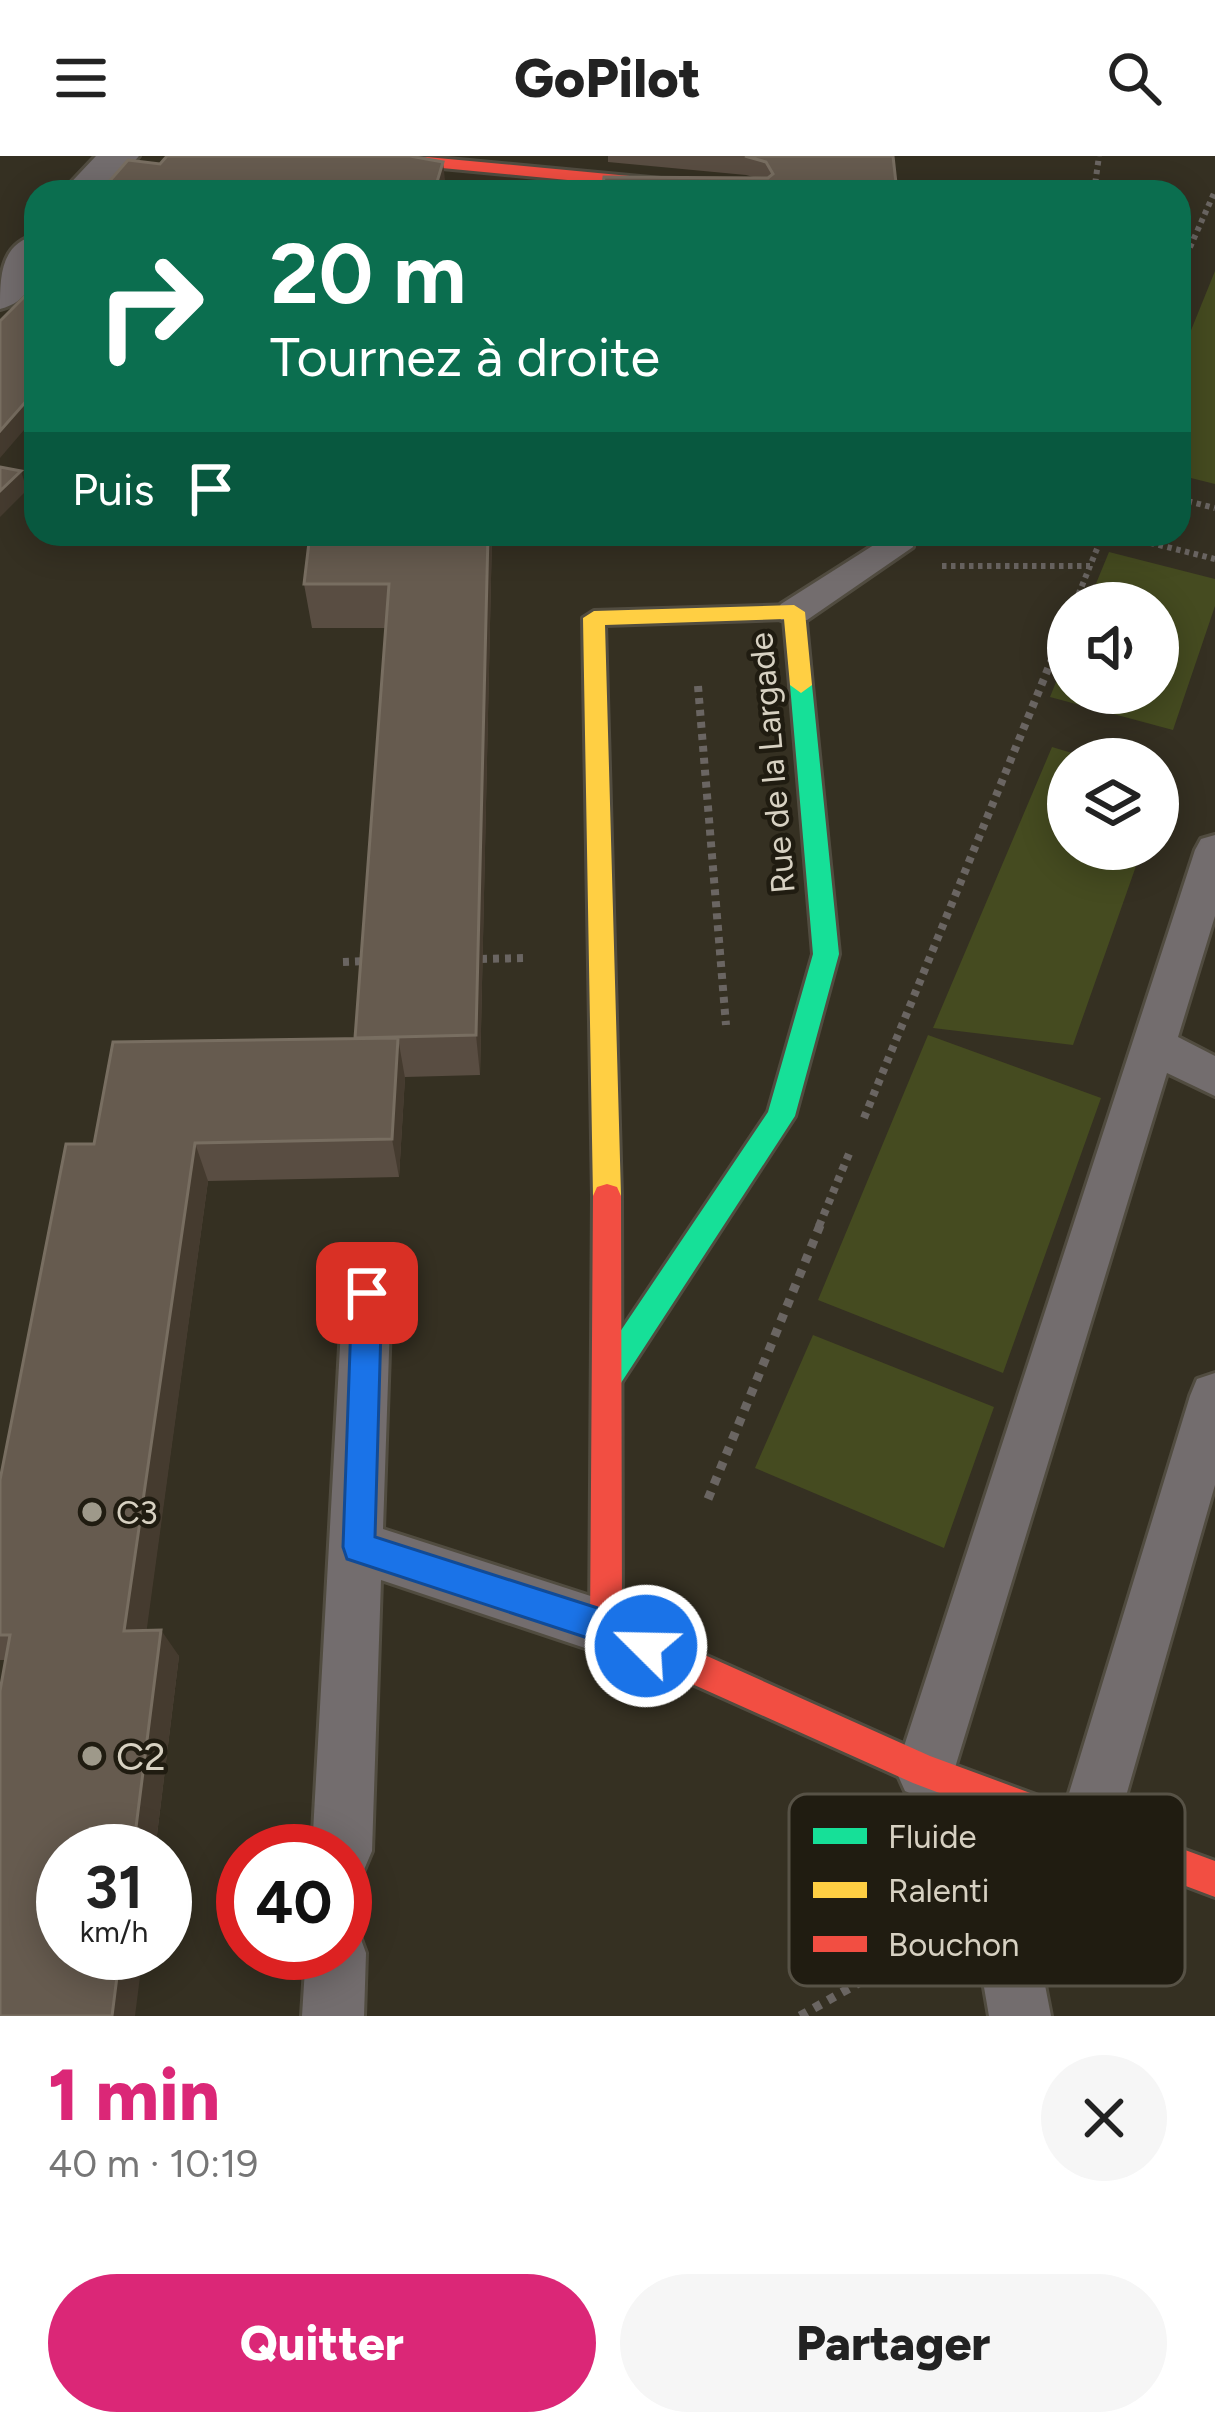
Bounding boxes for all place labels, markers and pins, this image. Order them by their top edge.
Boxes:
pin [316,1242,418,1344]
place label: C3 [116,1493,158,1532]
marker: C3 [79,1499,105,1525]
place label: C2 [116,1733,166,1780]
marker: C2 [79,1743,105,1769]

